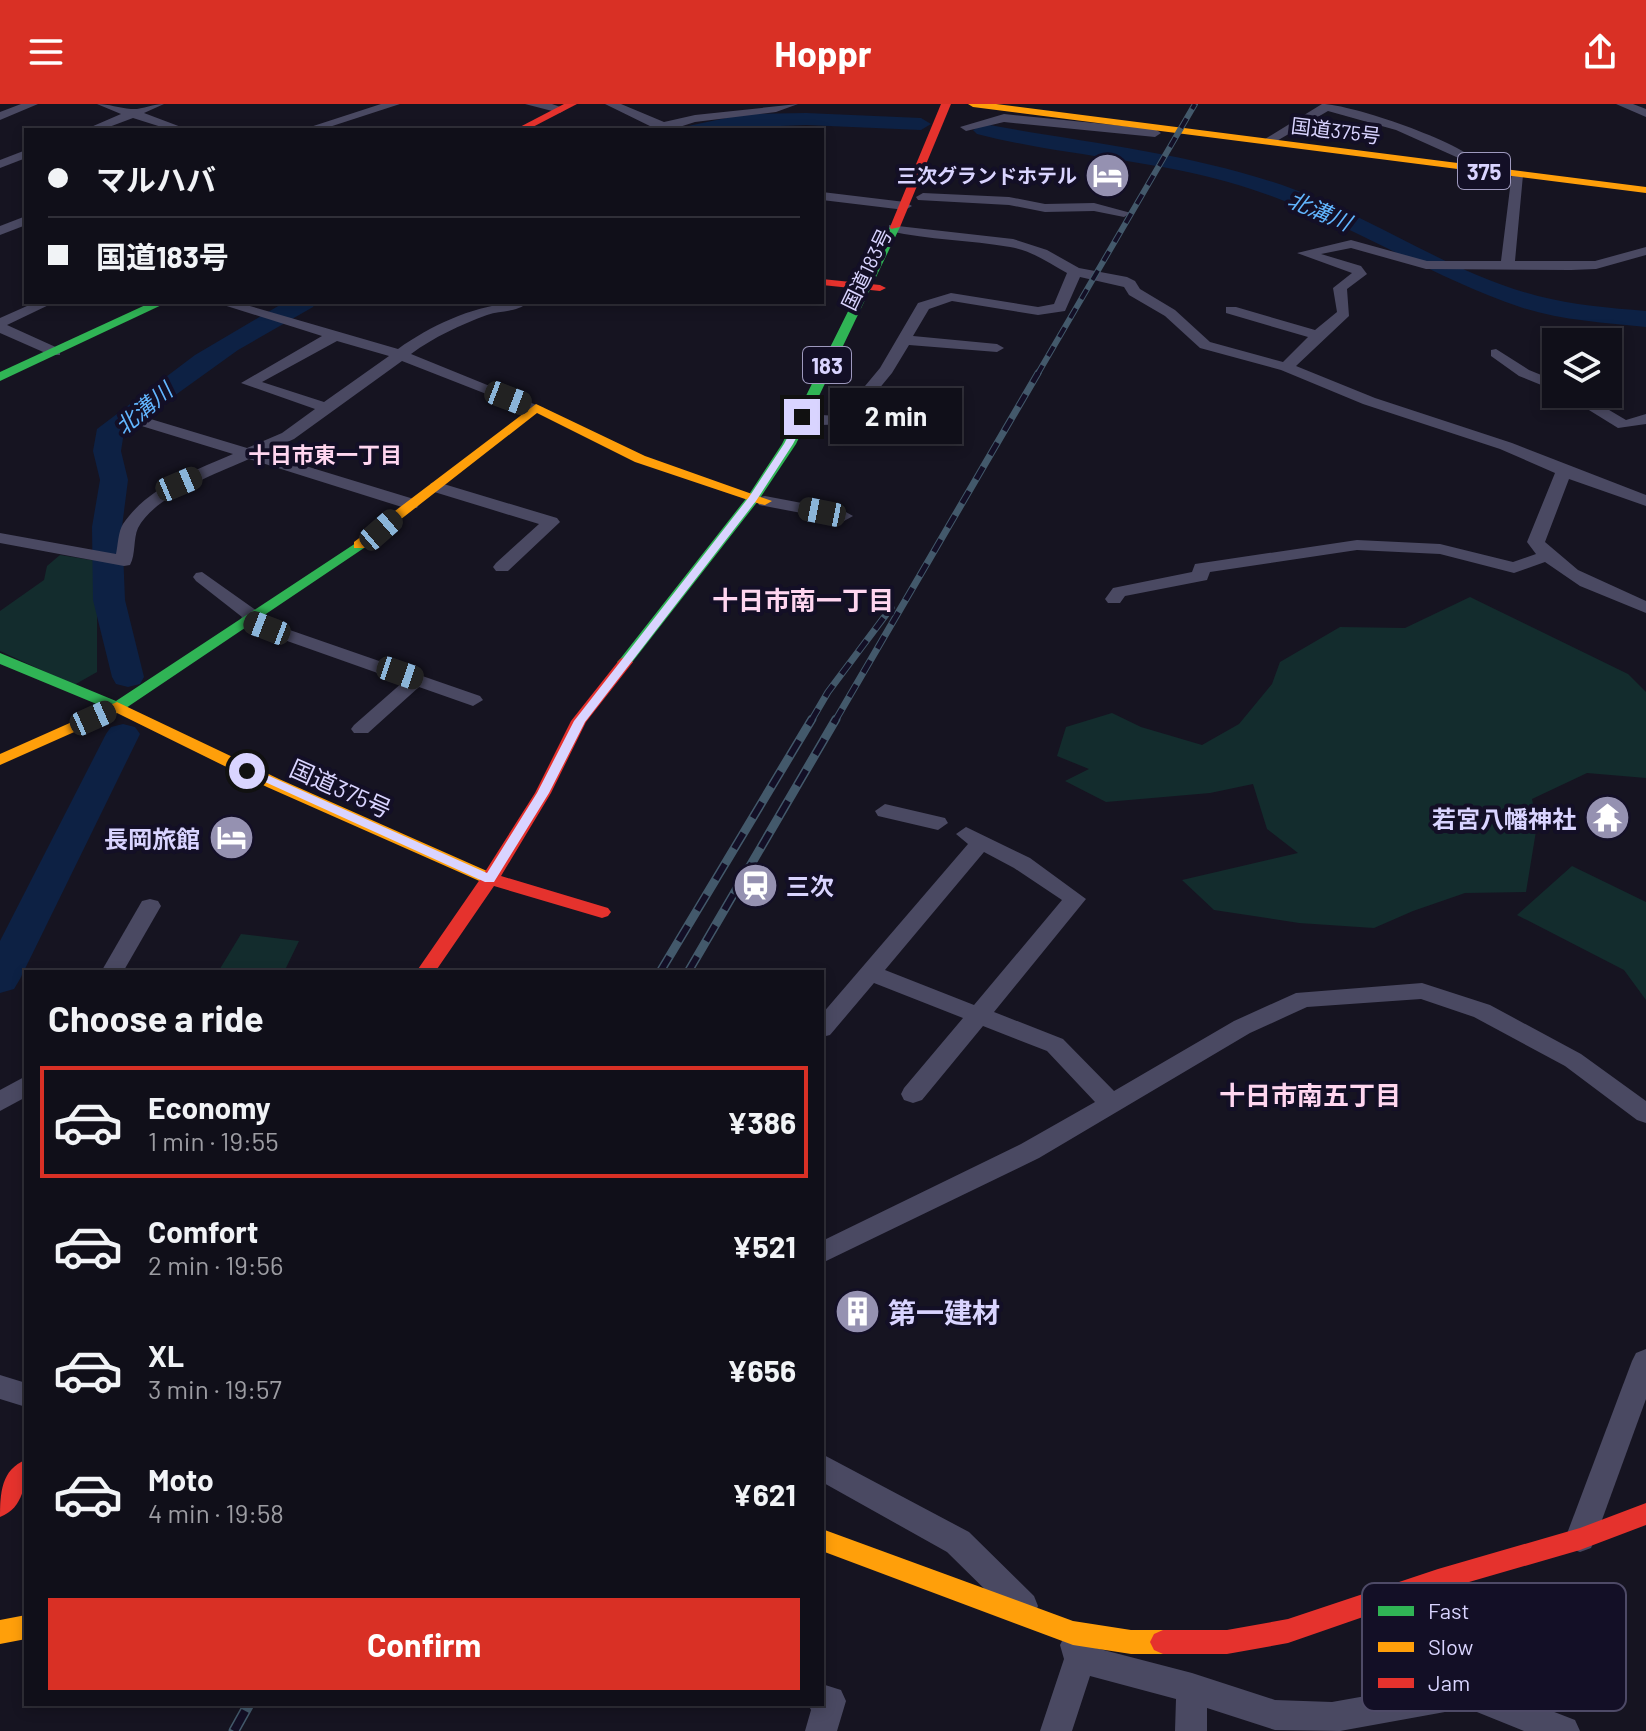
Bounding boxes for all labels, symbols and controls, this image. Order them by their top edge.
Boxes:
icon: menu [24,30,68,74]
icon: share [1578,30,1622,74]
text: Hoppr [774,31,872,74]
street label: 国道375号 [1290,113,1382,147]
hotel icon: 三次グランドホテル [1084,151,1132,199]
road number: 375 [1458,153,1510,189]
text: マルハバ [96,161,216,197]
place label: 三次グランドホテル [897,163,1077,187]
water label: 北溝川 [1285,185,1357,236]
street label: 国道183号 [836,224,896,314]
text: 国道183号 [96,238,229,274]
map controls [1542,328,1622,408]
button: layers [1542,328,1622,408]
road number: 183 [803,347,851,383]
water label: 北溝川 [109,376,178,439]
car [481,378,535,418]
callout: 2 min [830,389,962,445]
route end [784,399,820,435]
text: 2 min [865,400,927,431]
district label: 十日市東一丁目 [248,441,402,467]
car [152,464,206,504]
car [796,496,848,528]
car [355,505,407,555]
district label: 十日市南一丁目 [712,584,894,615]
car [240,608,294,648]
car [373,654,427,692]
car [66,697,120,739]
route start [229,753,265,789]
street label: 国道375号 [286,753,396,823]
temple icon: 若宮八幡神社 [1583,794,1631,842]
place label: 若宮八幡神社 [1432,804,1576,833]
hotel icon: 長岡旅館 [207,814,255,862]
place label: 長岡旅館 [104,824,200,853]
station icon: 三次 [731,861,779,909]
place label: 三次 [786,871,834,900]
text: Choose a ride [48,996,264,1039]
district label: 十日市南五丁目 [1219,1079,1401,1110]
icon: car [52,1086,124,1158]
text: Economy [148,1089,271,1125]
text: ¥386 [727,1104,796,1140]
text: 1 min · 19:55 [148,1125,279,1156]
icon: car [52,1210,124,1282]
text: Comfort [148,1213,258,1249]
text: ¥521 [732,1228,796,1264]
text: 2 min · 19:56 [148,1249,283,1280]
building icon: 第一建材 [833,1288,881,1336]
place label: 第一建材 [888,1295,1000,1329]
icon: car [52,1334,124,1406]
text: XL [148,1337,184,1373]
text: ¥656 [727,1352,796,1388]
text: 3 min · 19:57 [148,1373,282,1404]
icon: car [52,1458,124,1530]
text: Moto [148,1461,214,1497]
text: ¥621 [732,1476,796,1512]
text: 4 min · 19:58 [148,1497,284,1528]
legend [1362,1583,1626,1711]
text: Fast [1428,1597,1470,1623]
button: Confirm [48,1598,800,1690]
text: Slow [1428,1633,1473,1659]
text: Jam [1428,1669,1470,1695]

